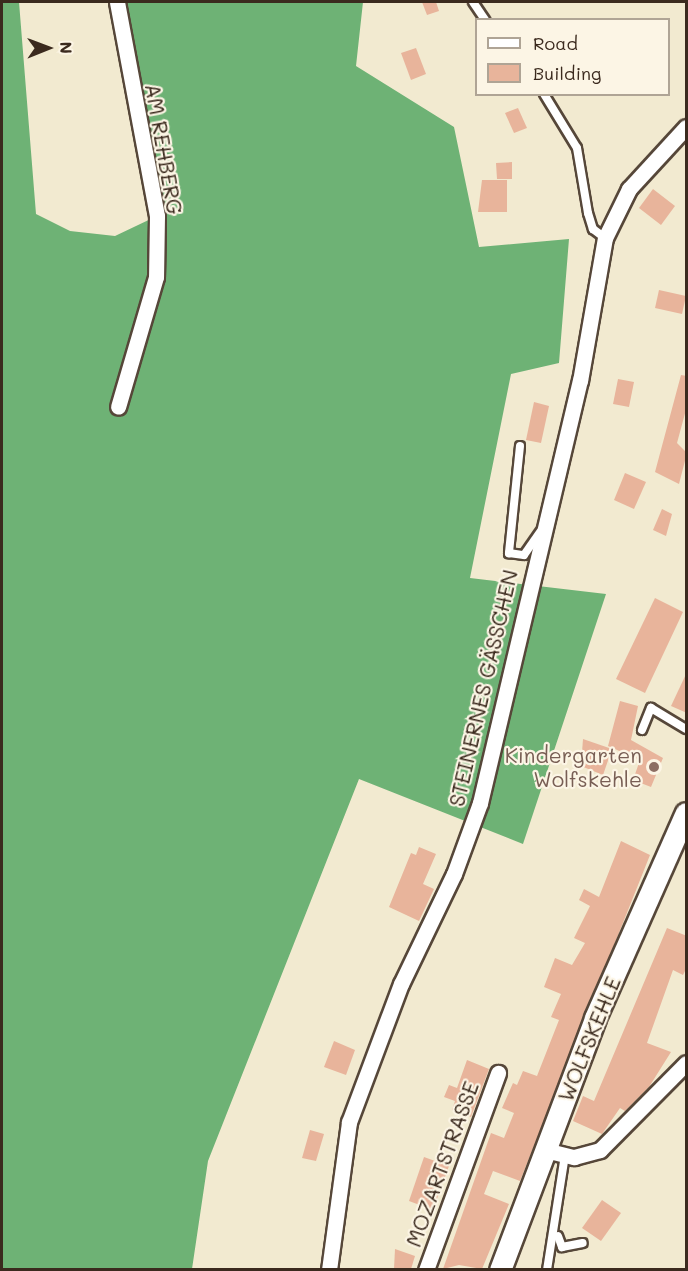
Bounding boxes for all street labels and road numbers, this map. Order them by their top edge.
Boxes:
street label: AM REHBERG [140,82,188,216]
street label: STEINERNES GÄSSCHEN [443,567,523,809]
street label: WOLFSKEHLE [552,973,626,1105]
street label: MOZARTSTRASSE [400,1078,484,1250]

